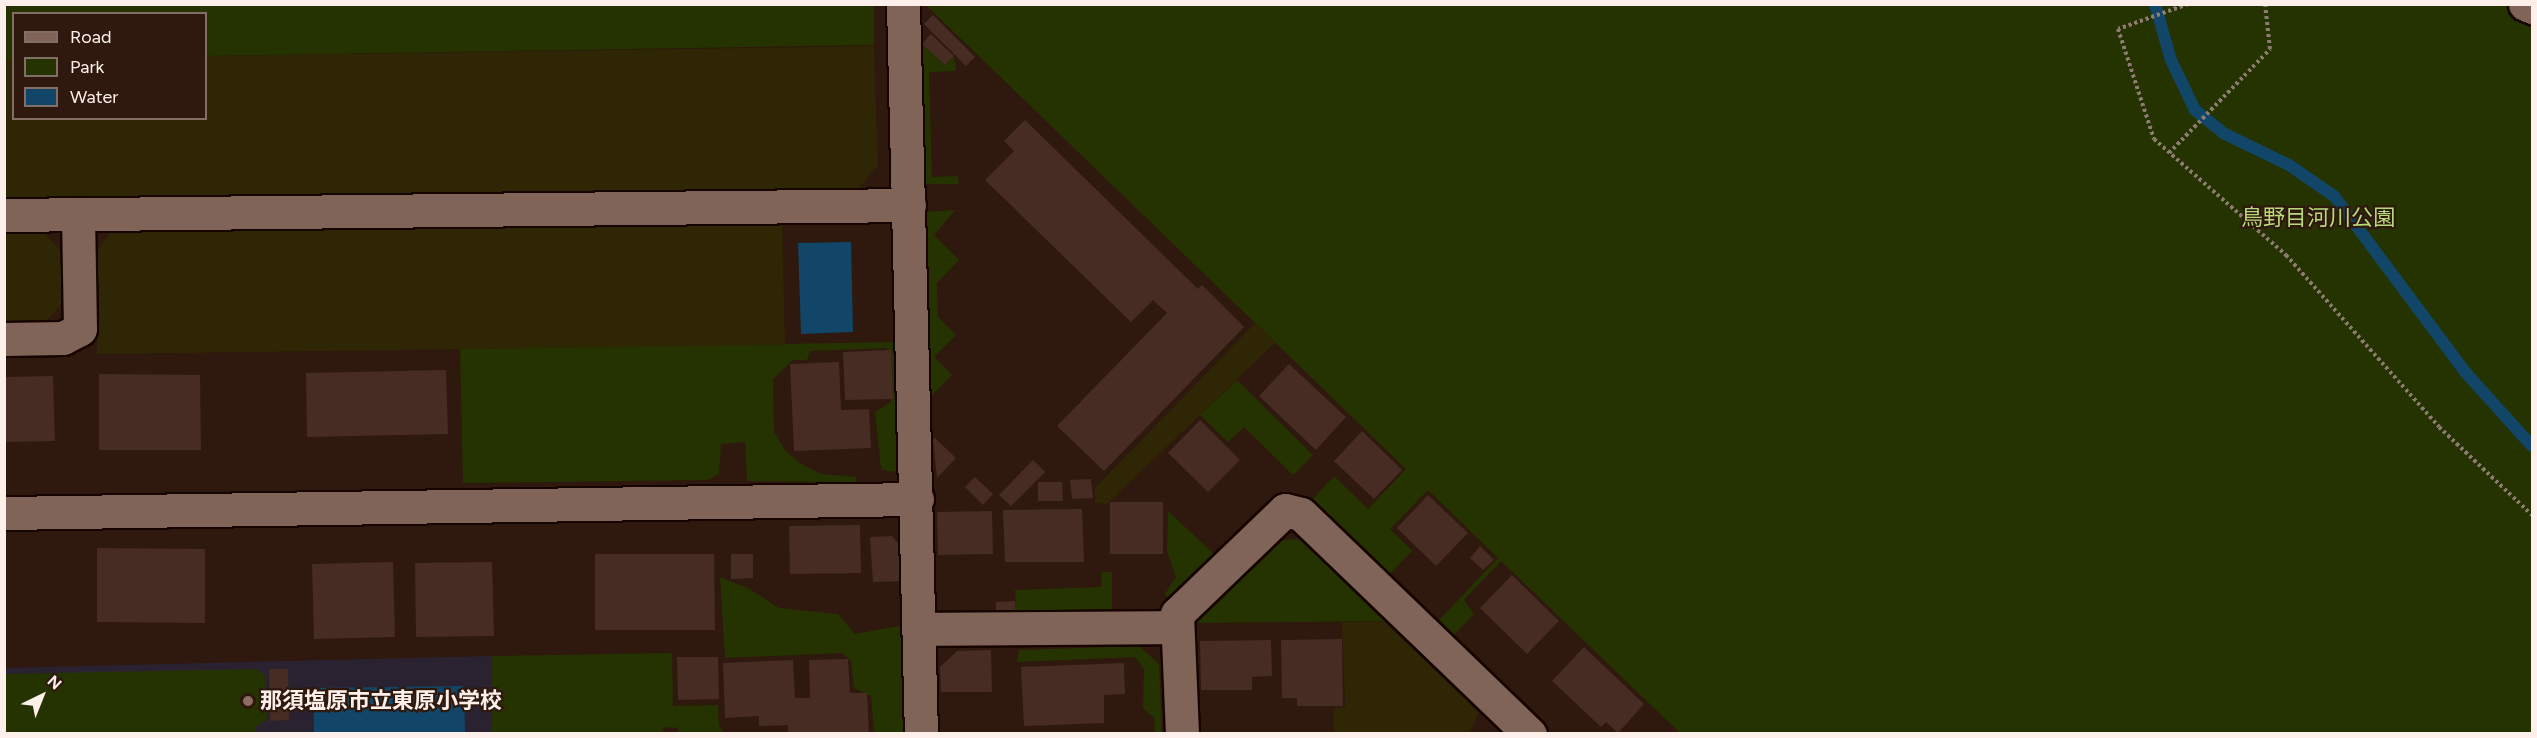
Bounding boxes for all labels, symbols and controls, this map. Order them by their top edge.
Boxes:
legend [12,12,207,120]
text: Road [70,26,111,48]
text: Park [70,56,104,78]
text: Water [70,86,118,108]
park label: 鳥野目河川公園 [2241,205,2395,231]
north arrow [12,666,72,726]
text: N [44,671,66,694]
place label: 那須塩原市立東原小学校 [260,688,502,714]
marker: 那須塩原市立東原小学校 [241,694,255,708]

